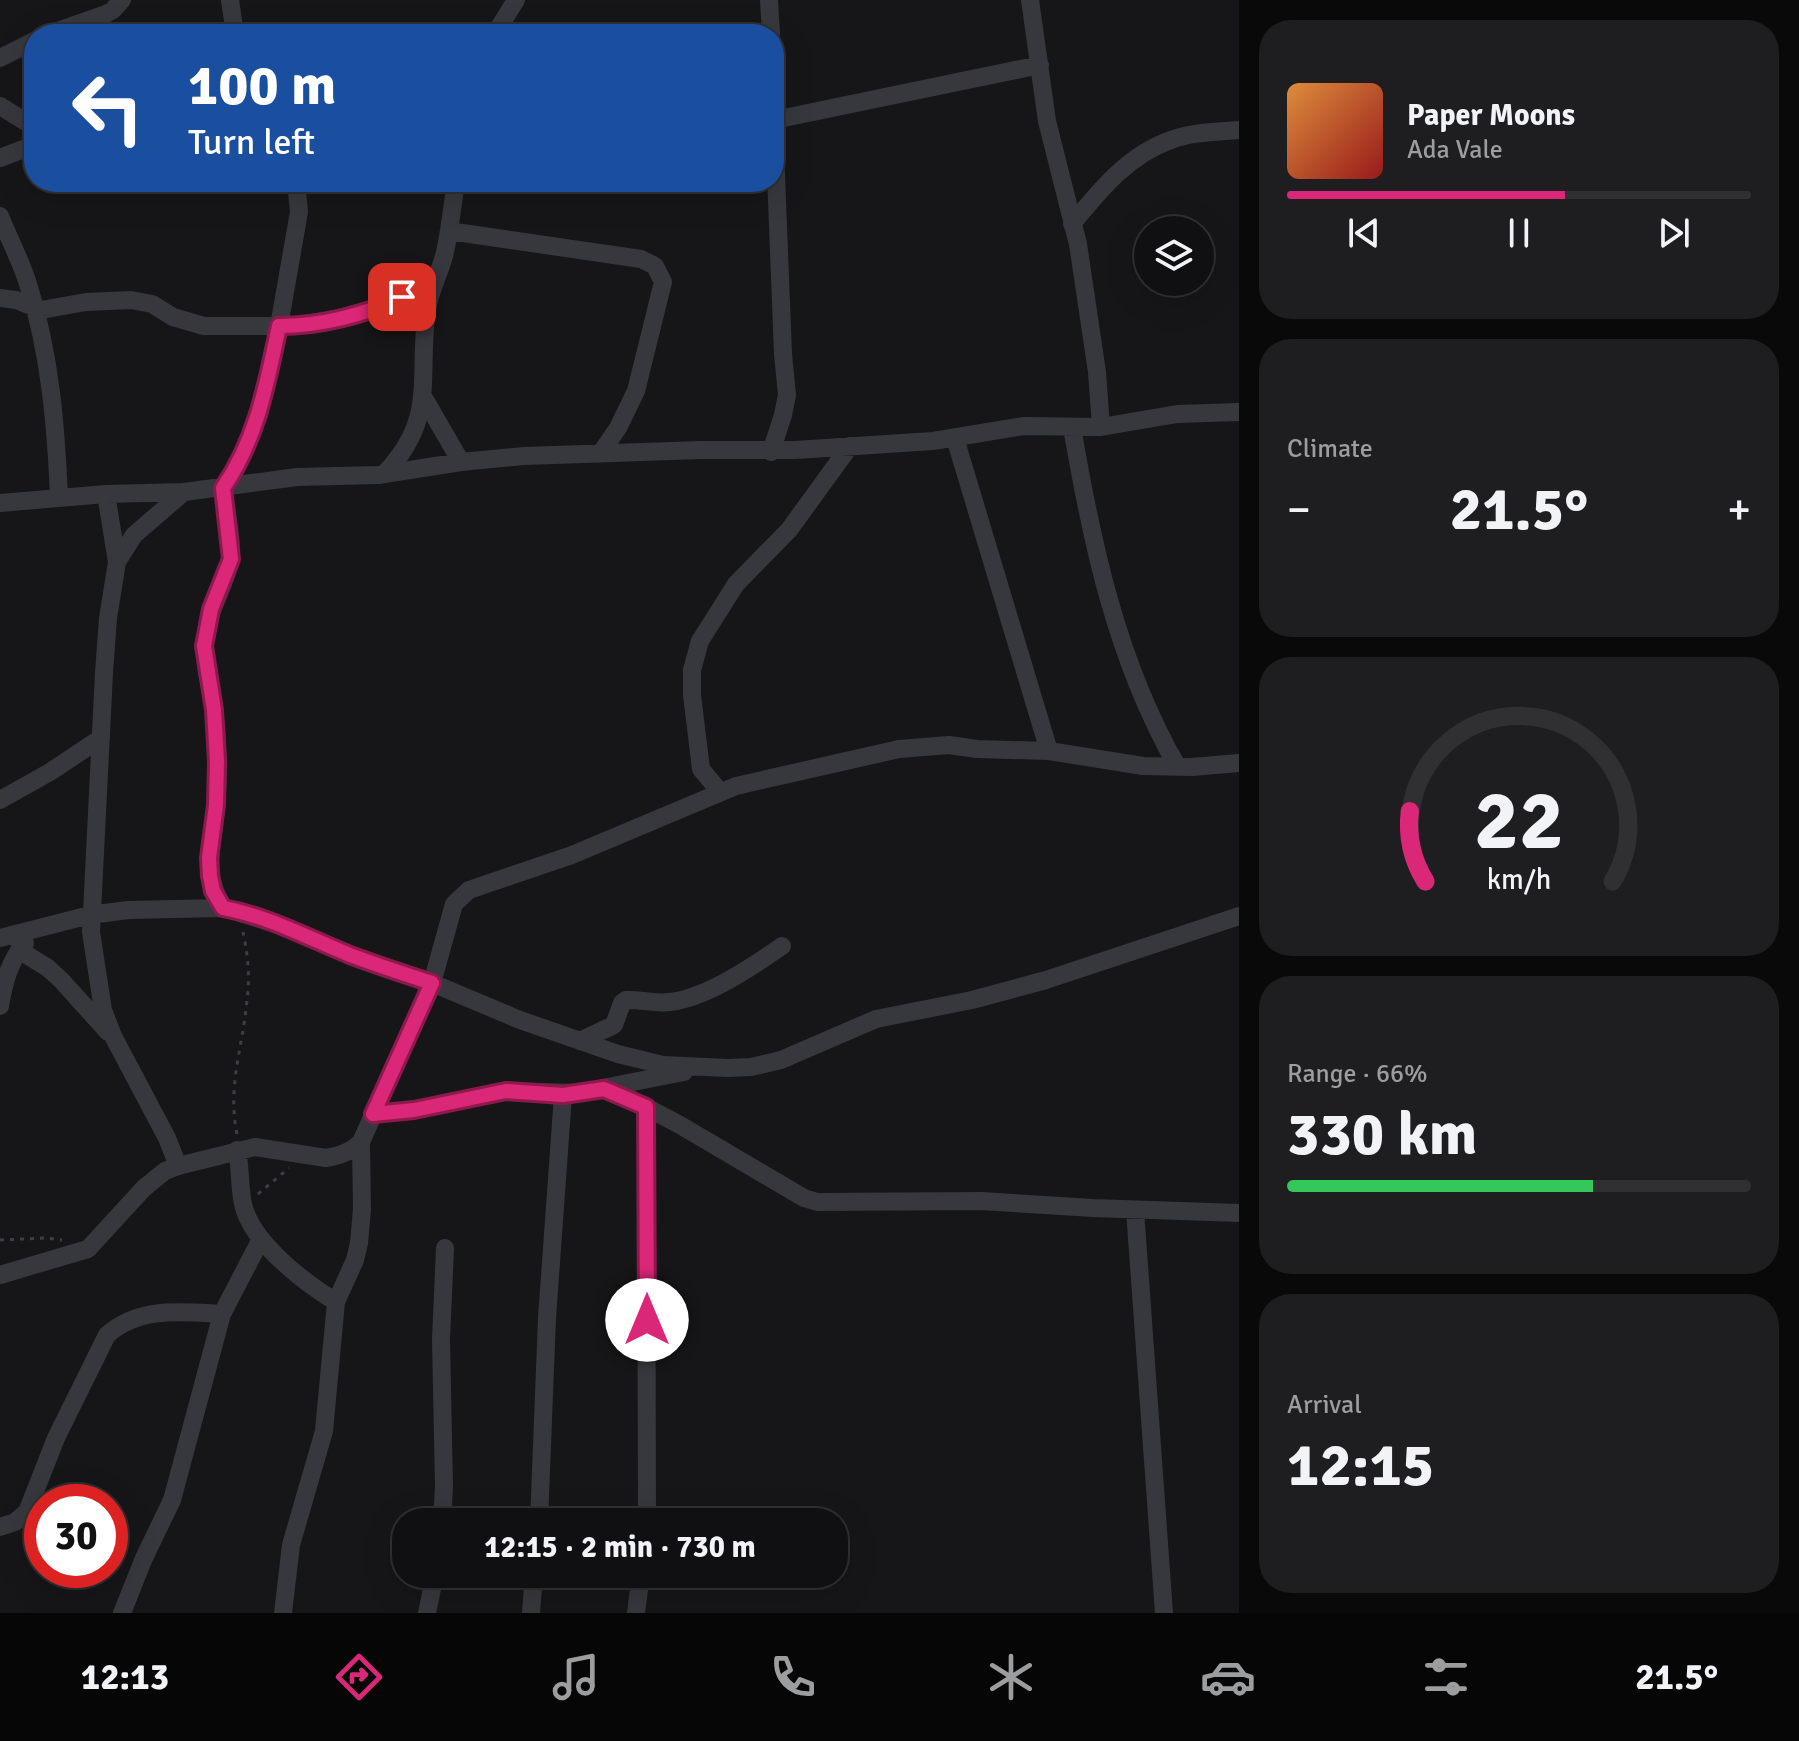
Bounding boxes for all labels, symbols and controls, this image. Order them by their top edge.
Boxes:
text: 100 m [188,51,336,120]
icon: left [56,56,160,160]
text: Paper Moons [1407,97,1575,134]
text: Turn left [188,120,315,165]
text: Ada Vale [1407,134,1503,166]
icon: previous [1342,211,1386,255]
icon: pause [1497,211,1541,255]
icon: next [1652,211,1696,255]
map controls [1134,216,1214,296]
button: layers [1134,216,1214,296]
pin [368,263,436,331]
icon: arrive [380,275,424,319]
text: Climate [1287,433,1373,465]
text: 21.5° [1450,473,1588,547]
text: − [1287,483,1311,537]
text: + [1727,483,1751,537]
text: 22 [1474,770,1564,872]
text: km/h [1487,863,1551,898]
text: Range · 66% [1287,1058,1428,1090]
text: 330 km [1287,1098,1477,1172]
position arrow [605,1278,689,1362]
text: Arrival [1287,1389,1362,1421]
text: 12:15 [1287,1429,1434,1503]
speed limit sign: 30 [24,1484,128,1588]
text: 12:15 · 2 min · 730 m [484,1529,756,1566]
icon: directions [331,1649,387,1705]
icon: music [548,1649,604,1705]
icon: phone [765,1649,821,1705]
icon: climate [983,1649,1039,1705]
icon: car [1200,1649,1256,1705]
icon: filters [1418,1649,1474,1705]
text: 12:13 [81,1655,169,1700]
text: 21.5° [1635,1655,1718,1700]

